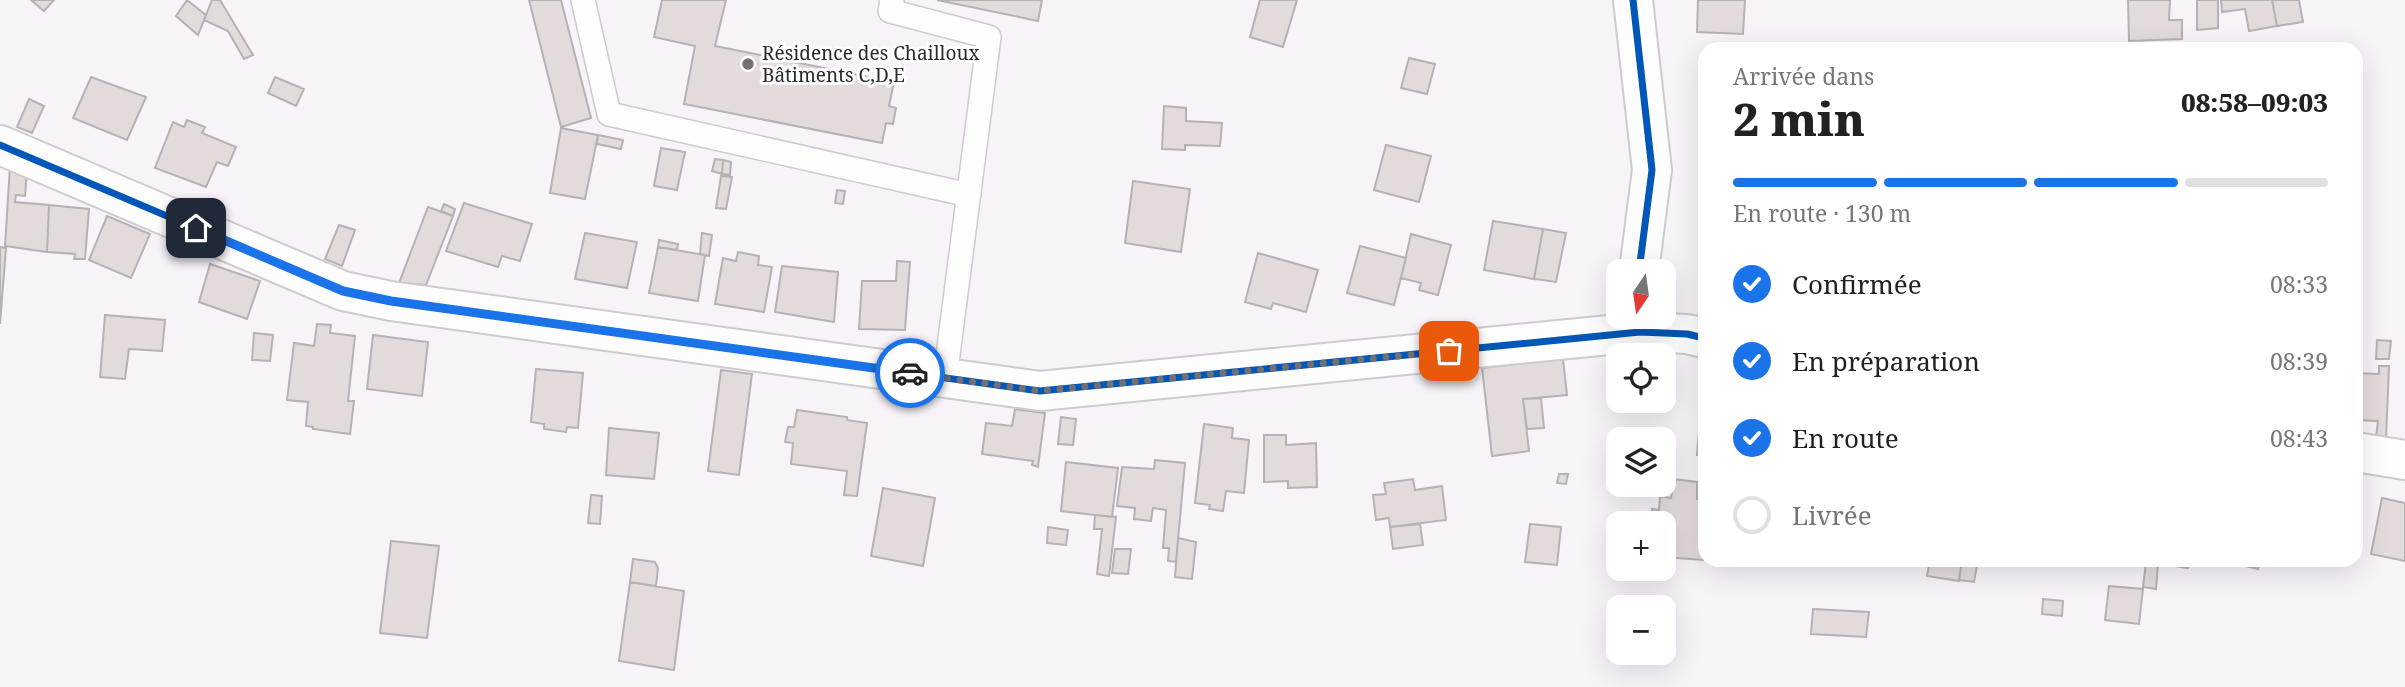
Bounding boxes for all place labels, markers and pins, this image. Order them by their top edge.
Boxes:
place label: Résidence des Chailloux Bâtiments C,D,E [762,40,979,88]
marker: Résidence des Chailloux Bâtiments C,D,E [740,56,756,72]
pin [166,198,226,258]
pin [1419,321,1479,381]

